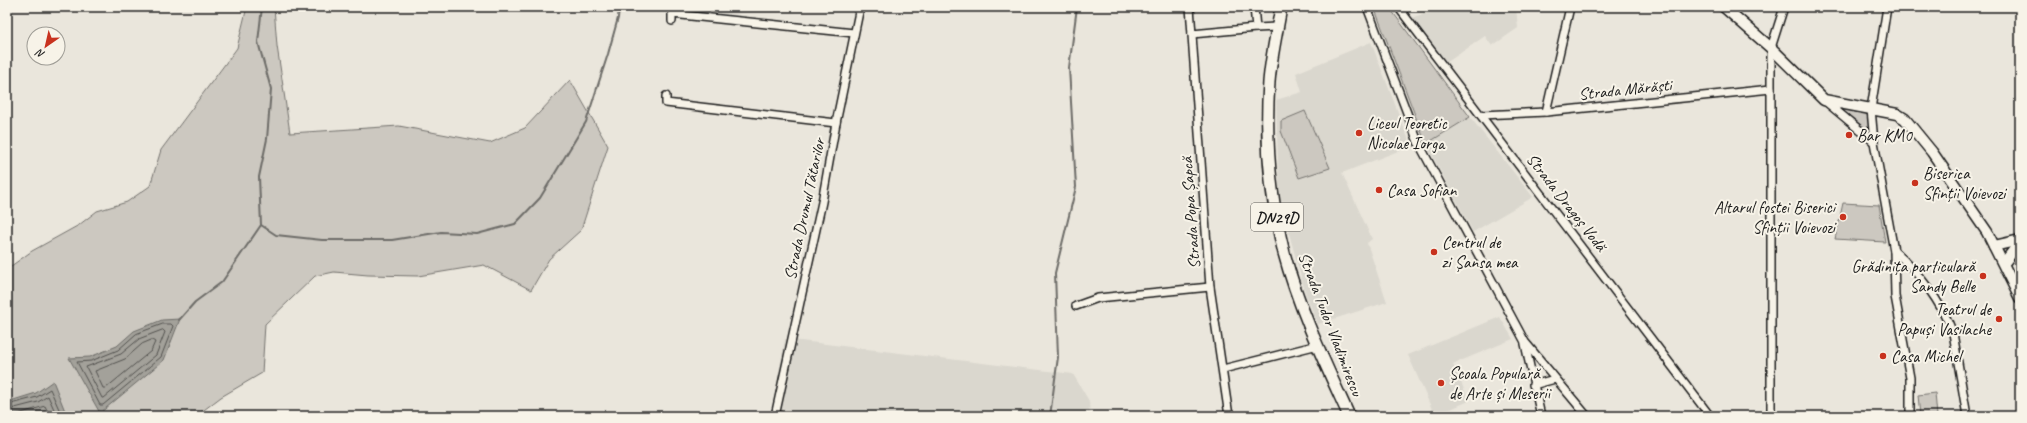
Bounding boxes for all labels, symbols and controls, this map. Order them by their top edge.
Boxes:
north arrow [26,26,66,66]
text: N [32,45,47,62]
street label: Strada Mărăști [1578,74,1674,105]
place label: Liceul Teoretic Nicolae Iorga [1367,113,1448,154]
place label: Bar KM0 [1857,125,1913,146]
marker: Liceul Teoretic Nicolae Iorga [1354,128,1364,138]
marker: Bar KM0 [1844,130,1854,140]
street label: Strada Drumul Tătarilor [779,135,830,282]
street label: Strada Dragoș Vodă [1522,149,1612,257]
street label: Strada Popa Șapcă [1176,155,1205,270]
place label: Biserica Sfinții Voievozi [1923,163,2007,204]
marker: Biserica Sfinții Voievozi [1910,178,1920,188]
place label: Casa Sofian [1387,180,1458,201]
marker: Casa Sofian [1374,185,1384,195]
place label: Altarul fostei Biserici Sfinții Voievozi [1714,197,1838,238]
road number: DN29D [1251,203,1303,231]
marker: Altarul fostei Biserici Sfinții Voievozi [1838,212,1848,222]
place label: Centrul de zi Șansa mea [1442,232,1519,273]
marker: Centrul de zi Șansa mea [1429,247,1439,257]
street label: Strada Tudor Vladimirescu [1293,249,1368,401]
place label: Grădinița particulară Sandy Belle [1852,256,1977,297]
marker: Grădinița particulară Sandy Belle [1978,271,1988,281]
place label: Teatrul de Papuși Vasilache [1897,299,1992,340]
marker: Teatrul de Papuși Vasilache [1994,314,2004,324]
place label: Casa Michel [1891,346,1964,367]
marker: Casa Michel [1878,351,1888,361]
place label: Școala Populară de Arte și Meserii [1449,363,1552,404]
marker: Școala Populară de Arte și Meserii [1436,378,1446,388]

